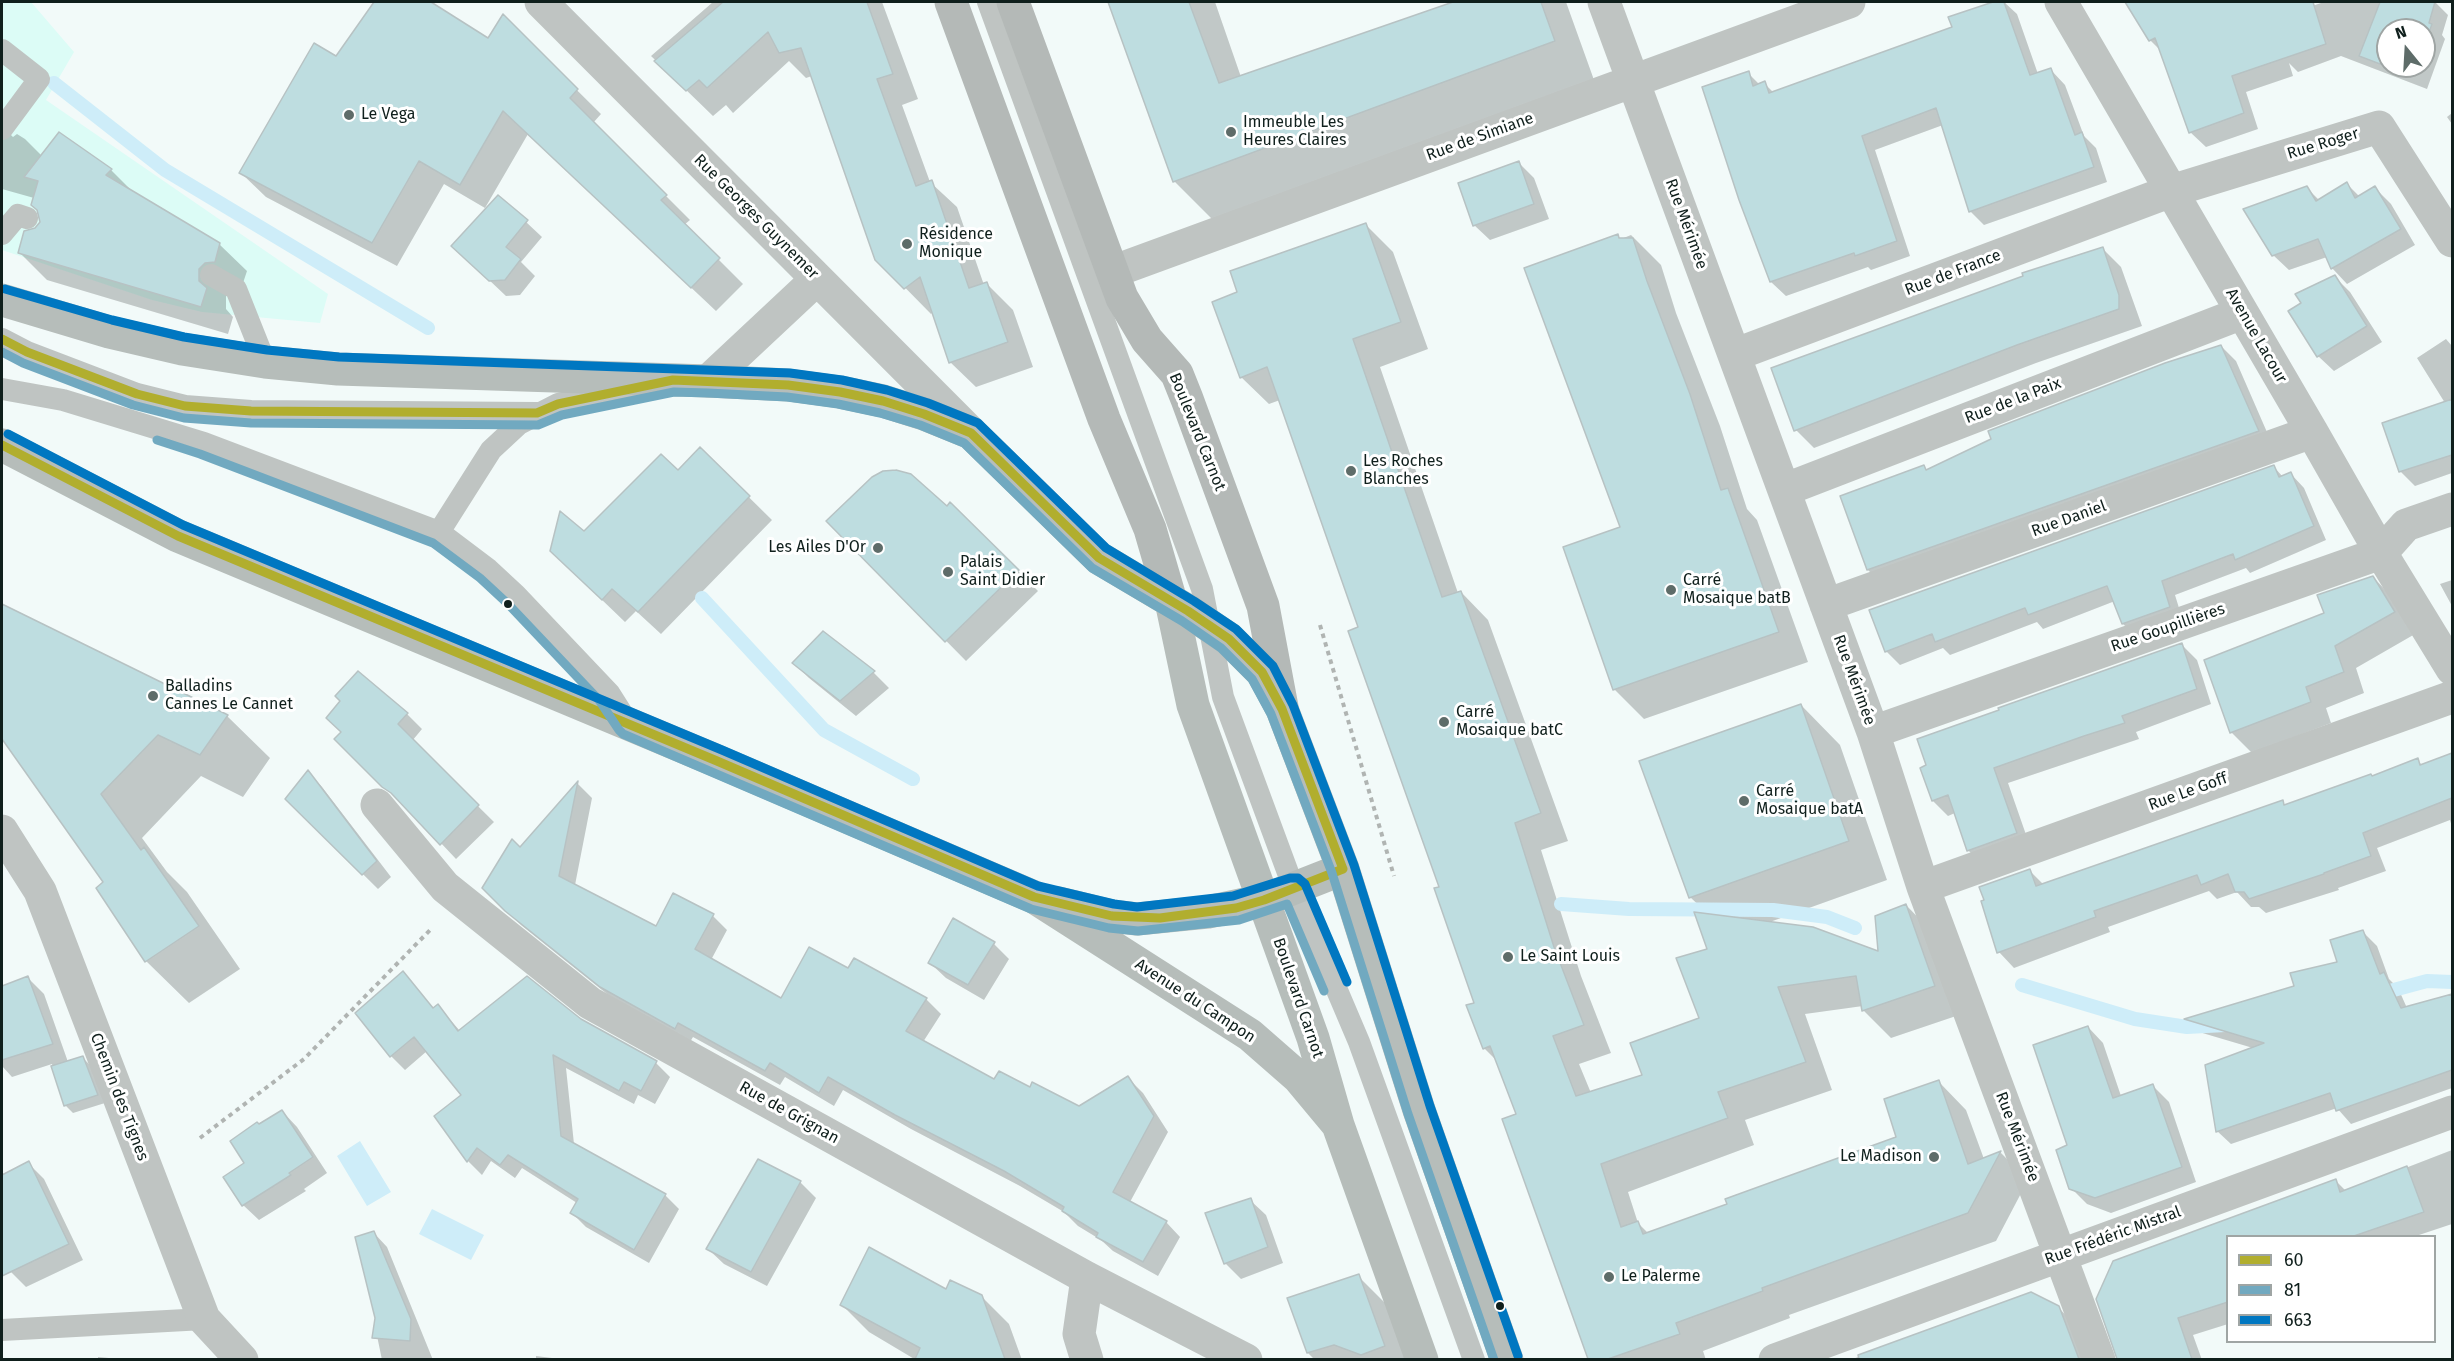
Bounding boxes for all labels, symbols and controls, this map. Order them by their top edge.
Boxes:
north arrow [2376,18,2436,78]
text: N [2393,22,2409,43]
place label: Le Vega [361,105,415,125]
marker: Le Vega [342,108,356,122]
street label: Rue de Simiane [1424,109,1536,165]
place label: Immeuble Les Heures Claires [1243,113,1347,151]
street label: Rue Roger [2285,124,2361,164]
marker: Immeuble Les Heures Claires [1224,125,1238,139]
street label: Rue Georges Guynemer [690,151,822,283]
street label: Rue Mérimée [1661,176,1711,272]
place label: Résidence Monique [919,225,993,263]
marker: Résidence Monique [900,237,914,251]
street label: Rue de France [1902,246,2004,300]
street label: Avenue Lacour [2221,285,2291,387]
street label: Boulevard Carnot [1165,370,1229,494]
street label: Rue de la Paix [1962,374,2064,428]
place label: Les Roches Blanches [1363,452,1443,490]
marker: Les Roches Blanches [1344,464,1358,478]
street label: Rue Daniel [2029,497,2109,541]
place label: Les Ailes D'Or [768,538,866,558]
marker: Les Ailes D'Or [871,541,885,555]
place label: Palais Saint Didier [960,553,1045,591]
marker: Palais Saint Didier [941,565,955,579]
place label: Carré Mosaique batB [1683,571,1791,609]
marker: Carré Mosaique batB [1664,583,1678,597]
unlabelled marker [502,598,514,610]
street label: Rue Goupillières [2109,600,2227,656]
street label: Rue Mérimée [1829,632,1879,728]
place label: Balladins Cannes Le Cannet [165,677,293,715]
marker: Balladins Cannes Le Cannet [146,689,160,703]
place label: Carré Mosaique batC [1456,703,1563,741]
marker: Carré Mosaique batC [1437,715,1451,729]
street label: Rue Le Goff [2146,769,2230,815]
place label: Carré Mosaique batA [1756,782,1863,820]
marker: Carré Mosaique batA [1737,794,1751,808]
street label: Boulevard Carnot [1268,935,1328,1061]
place label: Le Saint Louis [1520,947,1620,967]
marker: Le Saint Louis [1501,950,1515,964]
street label: Avenue du Campon [1131,955,1259,1047]
street label: Chemin des Tignes [86,1030,152,1164]
street label: Rue de Grignan [736,1078,842,1148]
street label: Rue Mérimée [1991,1089,2043,1185]
place label: Le Madison [1840,1147,1922,1167]
marker: Le Madison [1927,1150,1941,1164]
street label: Rue Frédéric Mistral [2042,1202,2184,1270]
legend [2226,1235,2436,1343]
text: 60 [2284,1249,2304,1271]
place label: Le Palerme [1621,1267,1700,1287]
marker: Le Palerme [1602,1270,1616,1284]
text: 81 [2284,1279,2301,1301]
unlabelled marker [1494,1300,1506,1312]
text: 663 [2284,1309,2312,1331]

